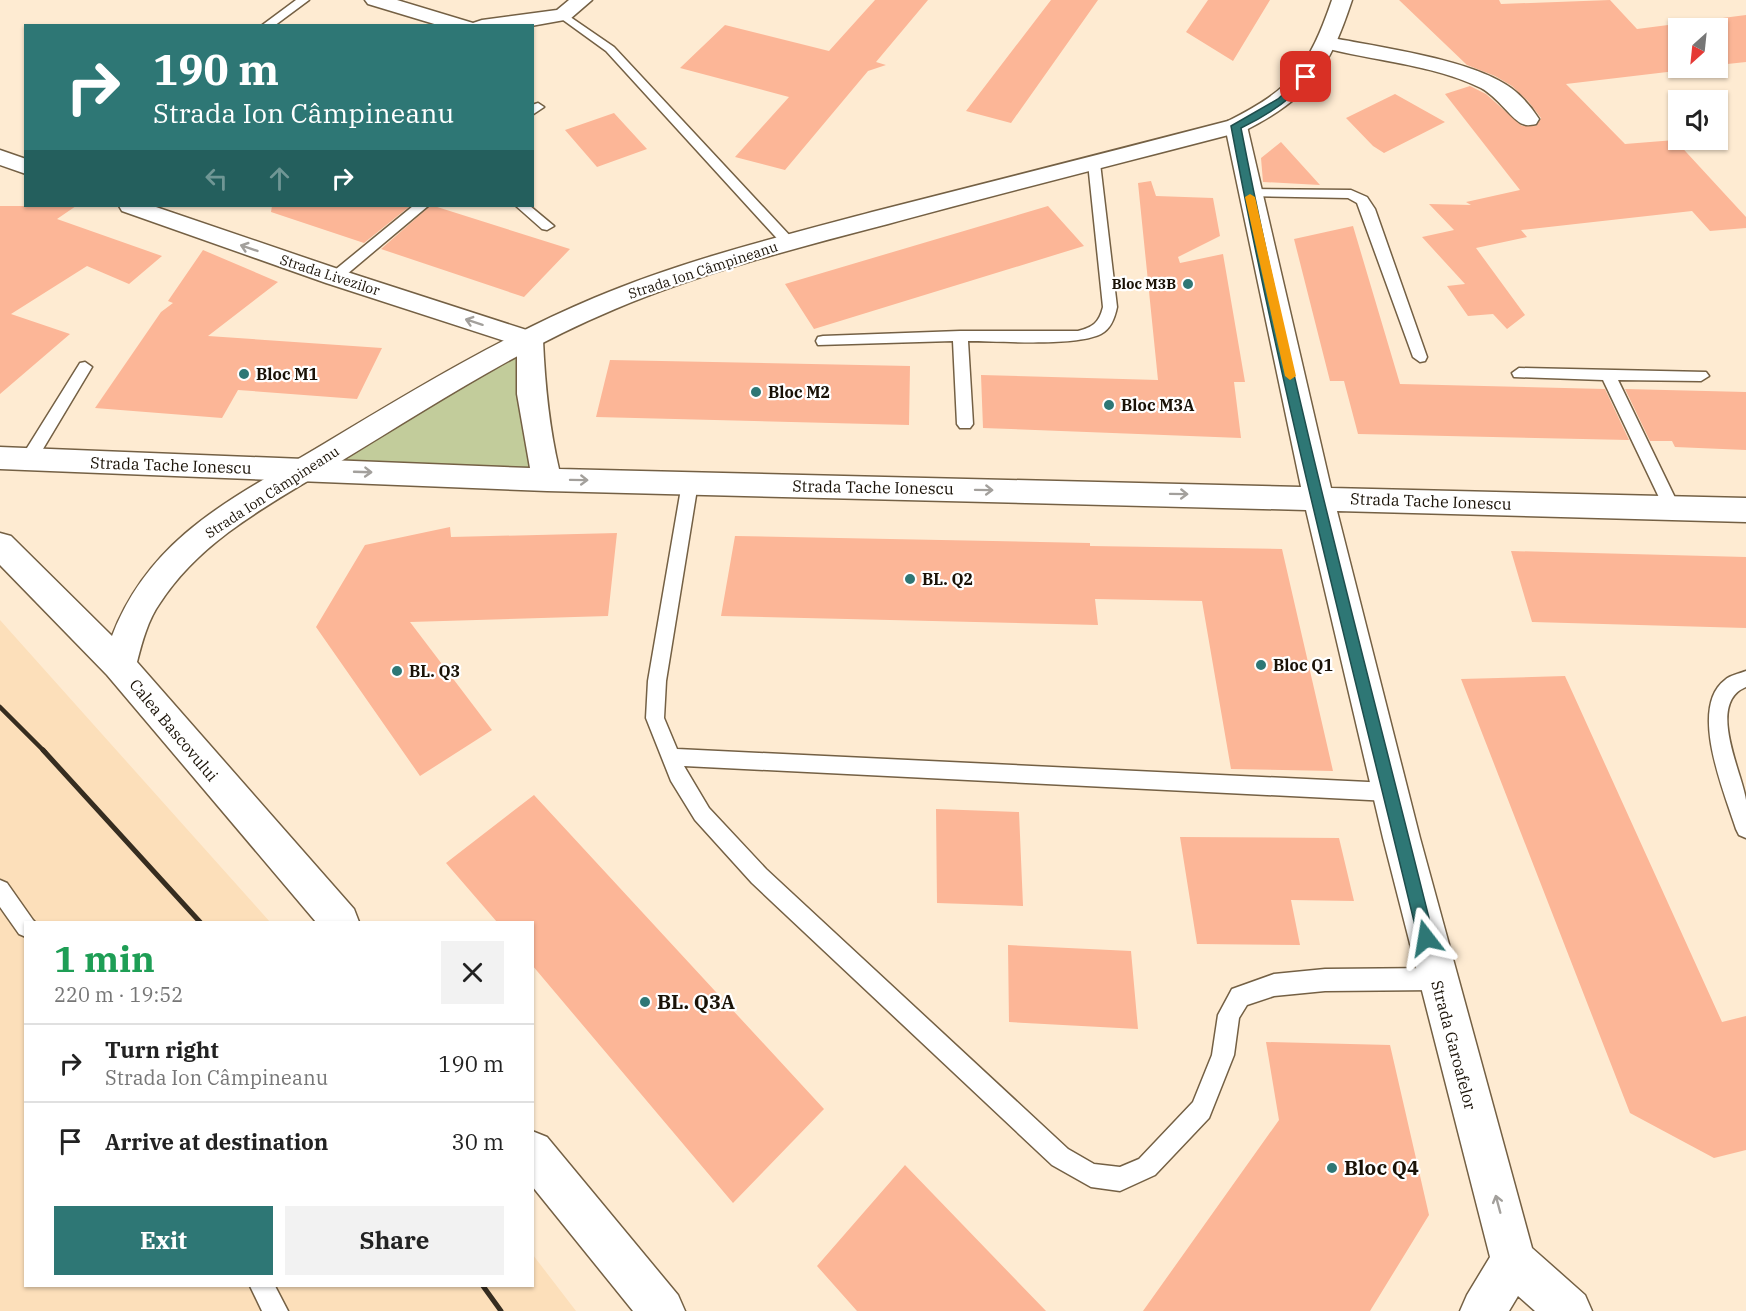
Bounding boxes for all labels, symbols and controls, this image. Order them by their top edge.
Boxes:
north arrow [1668,18,1728,78]
map controls [1668,18,1728,150]
text: 190 m [153,42,279,97]
icon: right [54,48,132,126]
pin [1280,51,1331,102]
icon: arrive [1289,60,1322,93]
button: sound [1668,90,1728,150]
text: Strada Ion Câmpineanu [153,95,454,130]
icon: left [200,162,233,195]
icon: ahead [263,162,296,195]
icon: right [326,162,359,195]
street label: Strada Ion Câmpineanu [626,237,780,303]
one-way arrow [240,241,259,252]
street label: Strada Livezilor [278,250,383,300]
place label: Bloc M3B [1112,275,1176,293]
marker: Bloc M3B [1181,277,1195,291]
one-way arrow [465,316,484,327]
place label: Bloc M1 [256,364,318,384]
marker: Bloc M1 [237,367,251,381]
place label: Bloc M2 [768,382,830,402]
marker: Bloc M2 [749,385,763,399]
place label: Bloc M3A [1121,395,1194,415]
marker: Bloc M3A [1102,398,1116,412]
street label: Strada Ion Câmpineanu [202,442,343,542]
street label: Strada Tache Ionescu [90,452,252,478]
one-way arrow [353,467,373,478]
one-way arrow [569,475,589,486]
street label: Strada Tache Ionescu [792,476,954,498]
one-way arrow [974,484,994,496]
street label: Strada Tache Ionescu [1350,488,1512,514]
one-way arrow [1168,489,1188,500]
place label: BL. Q2 [922,569,973,589]
marker: BL. Q2 [903,572,917,586]
place label: Bloc Q1 [1273,655,1333,675]
marker: Bloc Q1 [1254,658,1268,672]
place label: BL. Q3 [409,661,460,681]
marker: BL. Q3 [390,664,404,678]
street label: Calea Bascovului [125,675,223,785]
position arrow [1394,906,1458,970]
text: 1 min [54,935,155,982]
button: close [441,941,504,1004]
street label: Strada Garoafelor [1427,978,1481,1112]
text: 220 m · 19:52 [54,981,183,1008]
place label: BL. Q3A [657,988,735,1015]
marker: BL. Q3A [638,995,652,1009]
text: Turn right [105,1035,219,1064]
icon: right [54,1047,87,1080]
text: 190 m [438,1049,504,1078]
text: Strada Ion Câmpineanu [105,1064,328,1091]
icon: arrive [54,1125,87,1158]
text: Arrive at destination [105,1127,328,1156]
text: 30 m [452,1127,504,1156]
place label: Bloc Q4 [1344,1154,1419,1181]
marker: Bloc Q4 [1325,1161,1339,1175]
one-way arrow [1492,1195,1503,1214]
button: Exit [54,1206,273,1275]
button: Share [285,1206,504,1275]

